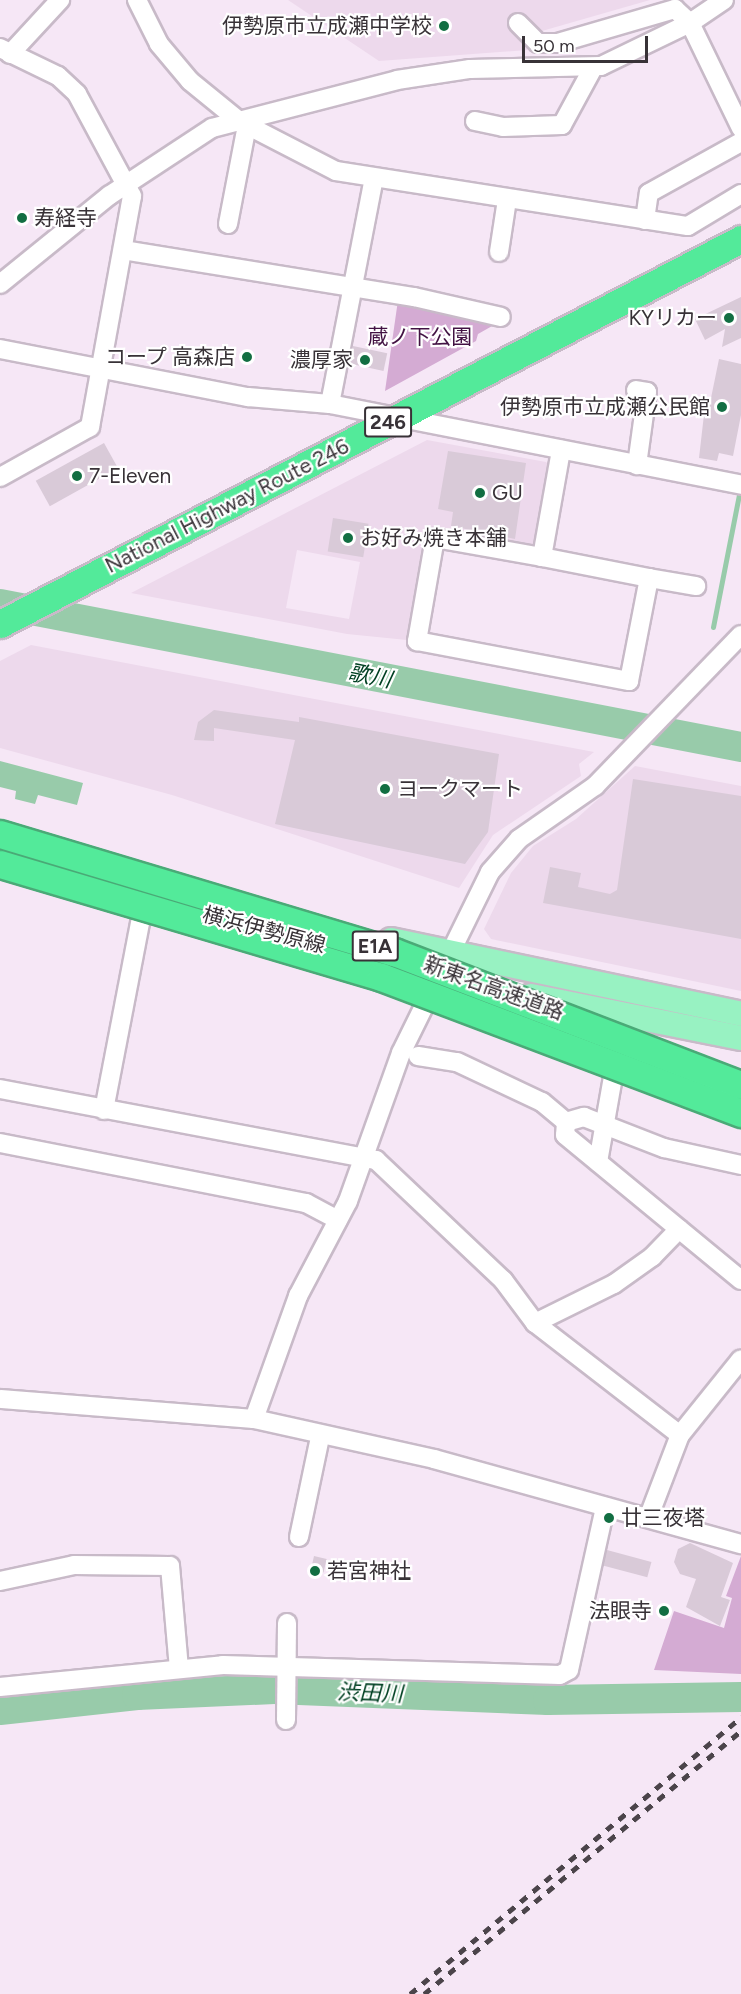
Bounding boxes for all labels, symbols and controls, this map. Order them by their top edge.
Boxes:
place label: 伊勢原市立成瀬中学校 [222,13,432,39]
marker: 伊勢原市立成瀬中学校 [437,19,451,33]
scale bar [525,24,651,62]
text: 50 m [533,35,575,57]
place label: 寿経寺 [34,205,97,231]
marker: 寿経寺 [15,211,29,225]
place label: KYリカー [629,305,717,331]
marker: KYリカー [722,311,736,325]
park label: 蔵ノ下公園 [368,324,472,350]
place label: コープ 高森店 [104,344,235,370]
place label: 濃厚家 [290,347,353,373]
marker: コープ 高森店 [240,350,254,364]
marker: 濃厚家 [358,353,372,367]
place label: 伊勢原市立成瀬公民館 [500,394,710,420]
marker: 伊勢原市立成瀬公民館 [715,400,729,414]
road number: 246 [364,405,412,439]
street label: National Highway Route 246 [101,433,353,579]
place label: 7-Eleven [89,463,171,489]
marker: 7-Eleven [70,469,84,483]
place label: GU [492,480,523,506]
marker: GU [473,486,487,500]
place label: お好み焼き本舗 [360,525,507,551]
marker: お好み焼き本舗 [341,531,355,545]
water label: 歌川 [346,659,394,693]
place label: ヨークマート [397,776,523,802]
marker: ヨークマート [378,782,392,796]
street label: 横浜伊勢原線 [200,902,328,958]
road number: E1A [351,929,399,963]
street label: 新東名高速道路 [421,951,567,1025]
place label: 廿三夜塔 [621,1505,705,1531]
marker: 廿三夜塔 [602,1511,616,1525]
place label: 若宮神社 [327,1558,411,1584]
marker: 若宮神社 [308,1564,322,1578]
place label: 法眼寺 [589,1598,652,1624]
marker: 法眼寺 [657,1604,671,1618]
water label: 渋田川 [337,1679,403,1707]

